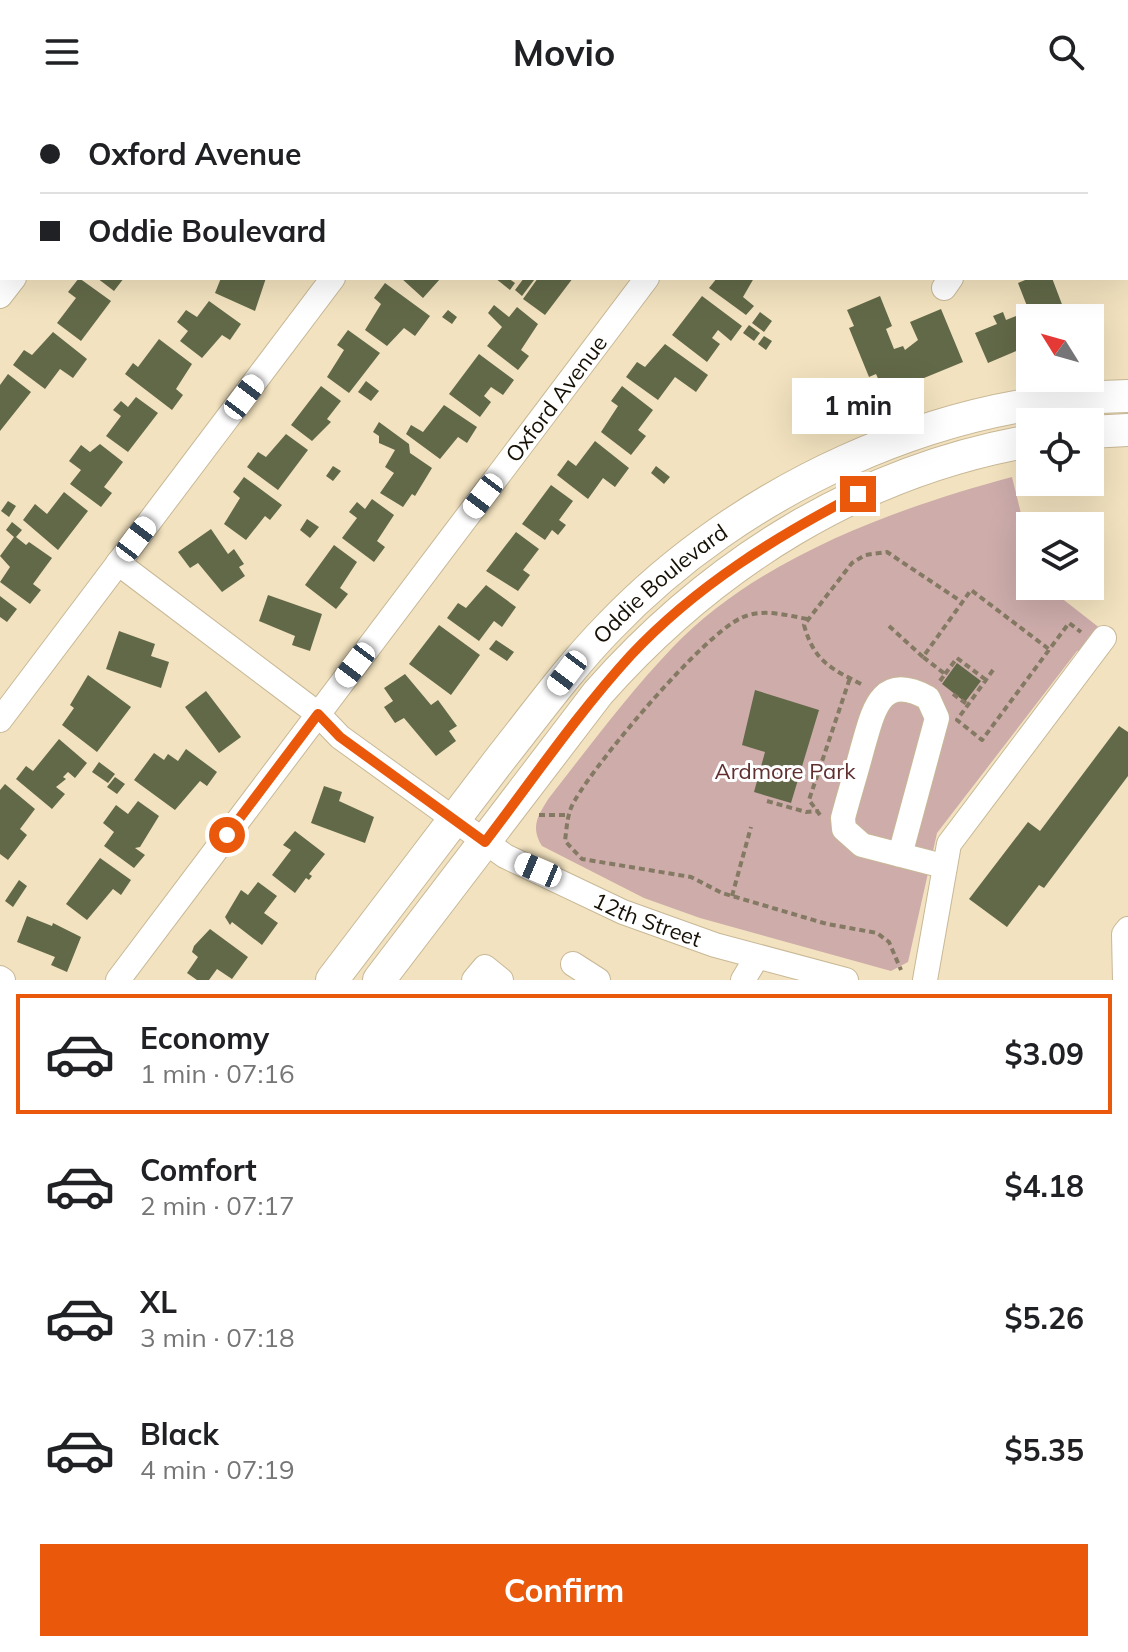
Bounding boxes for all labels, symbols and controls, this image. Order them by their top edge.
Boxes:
icon: menu [40,30,84,74]
text: Movio [513,30,615,75]
icon: search [1044,30,1088,74]
text: Oxford Avenue [88,135,301,173]
text: Oddie Boulevard [88,212,326,250]
north arrow [1016,304,1104,392]
map controls [1016,304,1104,600]
street label: Oxford Avenue [499,329,613,468]
car [220,371,268,423]
callout: 1 min [792,378,924,434]
text: 1 min [824,389,892,422]
button: locate [1016,408,1104,496]
car [459,470,507,522]
route end [840,476,876,512]
button: layers [1016,512,1104,600]
car [112,513,160,565]
street label: Oddie Boulevard [587,518,733,649]
car [331,639,379,691]
car [543,647,591,699]
park label: Ardmore Park [715,757,856,785]
route start [209,817,245,853]
car [511,850,565,890]
street label: 12th Street [589,886,706,953]
icon: car [44,1018,116,1090]
text: Economy [140,1019,269,1057]
text: $3.09 [1005,1035,1084,1073]
text: 1 min · 07:16 [140,1057,295,1090]
icon: car [44,1150,116,1222]
text: Comfort [140,1151,257,1189]
text: $4.18 [1005,1167,1084,1205]
text: 2 min · 07:17 [140,1189,295,1222]
icon: car [44,1282,116,1354]
text: XL [140,1283,177,1321]
text: $5.26 [1005,1299,1084,1337]
text: 3 min · 07:18 [140,1321,295,1354]
icon: car [44,1414,116,1486]
text: Black [140,1415,219,1453]
text: $5.35 [1005,1431,1084,1469]
text: 4 min · 07:19 [140,1453,295,1486]
button: Confirm [40,1544,1088,1636]

